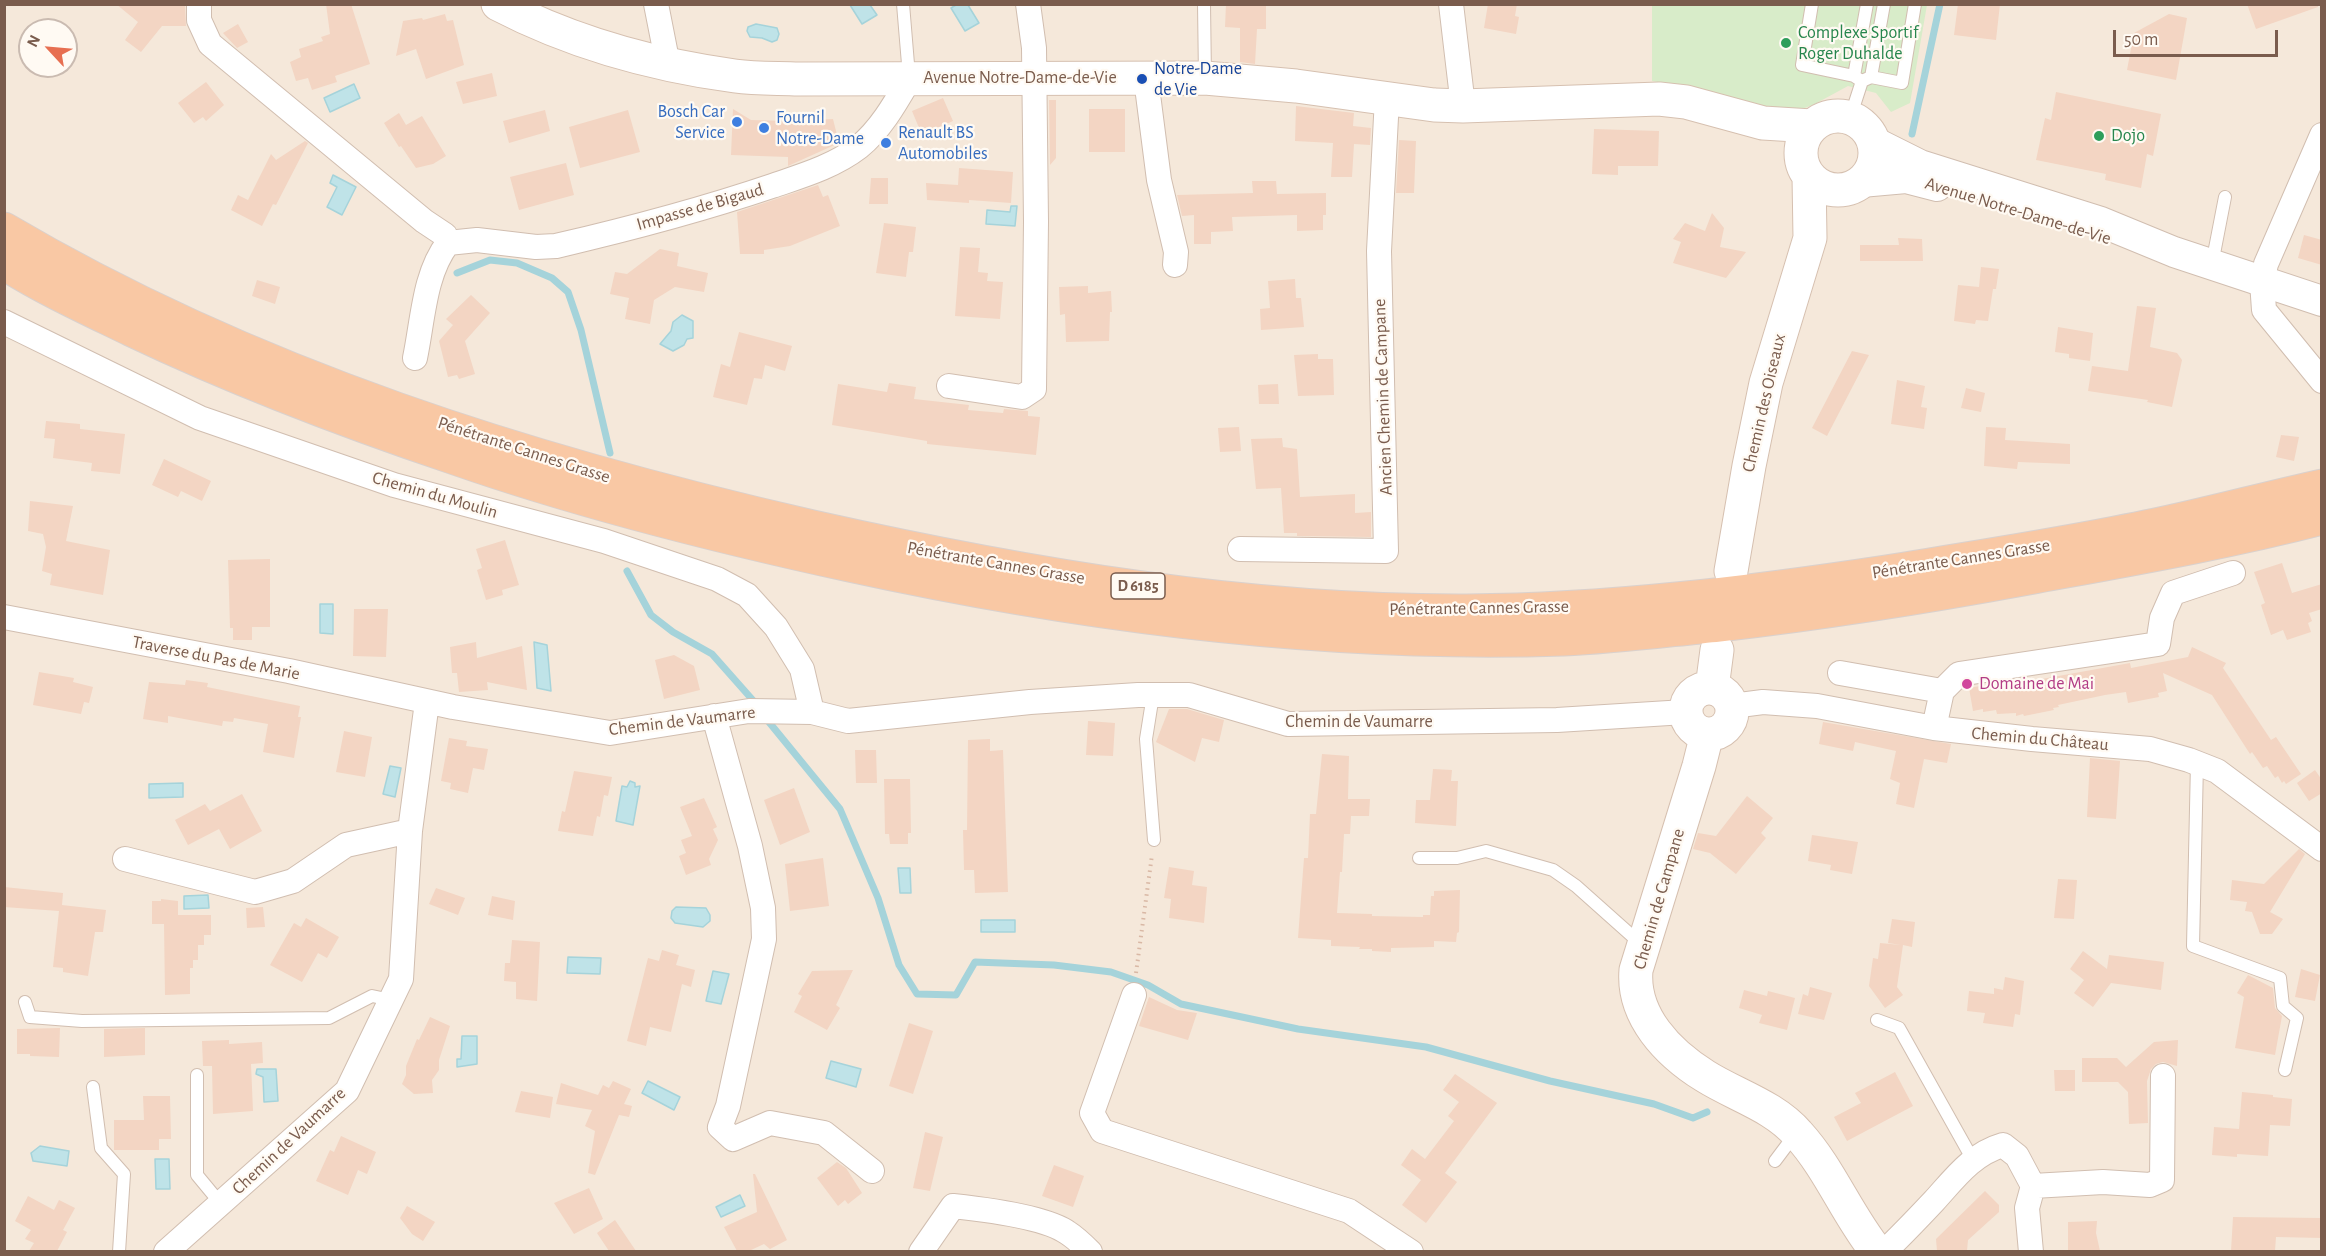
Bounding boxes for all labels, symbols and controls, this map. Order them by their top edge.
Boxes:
north arrow [18,18,78,78]
scale bar [2116,18,2281,56]
place label: Complexe Sportif Roger Duhalde [1798,22,1918,64]
text: 50 m [2124,31,2158,49]
text: N [24,32,43,49]
marker: Complexe Sportif Roger Duhalde [1779,36,1793,50]
place label: Notre-Dame de Vie [1154,58,1242,100]
street label: Avenue Notre-Dame-de-Vie [923,67,1117,89]
marker: Notre-Dame de Vie [1135,72,1149,86]
place label: Bosch Car Service [657,101,725,144]
place label: Fournil Notre-Dame [776,107,864,150]
marker: Bosch Car Service [730,115,744,129]
marker: Fournil Notre-Dame [757,121,771,135]
place label: Renault BS Automobiles [898,122,988,164]
place label: Dojo [2111,125,2145,147]
marker: Dojo [2092,129,2106,143]
marker: Renault BS Automobiles [879,136,893,150]
street label: Avenue Notre-Dame-de-Vie [1922,172,2114,250]
street label: Impasse de Bigaud [634,179,766,235]
street label: Ancien Chemin de Campane [1369,298,1397,496]
street label: Chemin des Oiseaux [1738,332,1790,474]
street label: Pénétrante Cannes Grasse [435,412,613,488]
street label: Chemin du Moulin [370,467,500,523]
street label: Pénétrante Cannes Grasse [1870,534,2052,584]
street label: Pénétrante Cannes Grasse [906,537,1086,589]
road number: D 6185 [1111,573,1165,599]
street label: Pénétrante Cannes Grasse [1389,596,1569,620]
street label: Traverse du Pas de Marie [130,631,302,685]
place label: Domaine de Mai [1979,673,2094,695]
marker: Domaine de Mai [1960,677,1974,691]
street label: Chemin de Vaumarre [607,701,757,741]
street label: Chemin de Vaumarre [1285,711,1433,733]
street label: Chemin du Château [1970,722,2110,756]
street label: Chemin de Campane [1629,826,1689,972]
street label: Chemin de Vaumarre [228,1083,350,1199]

